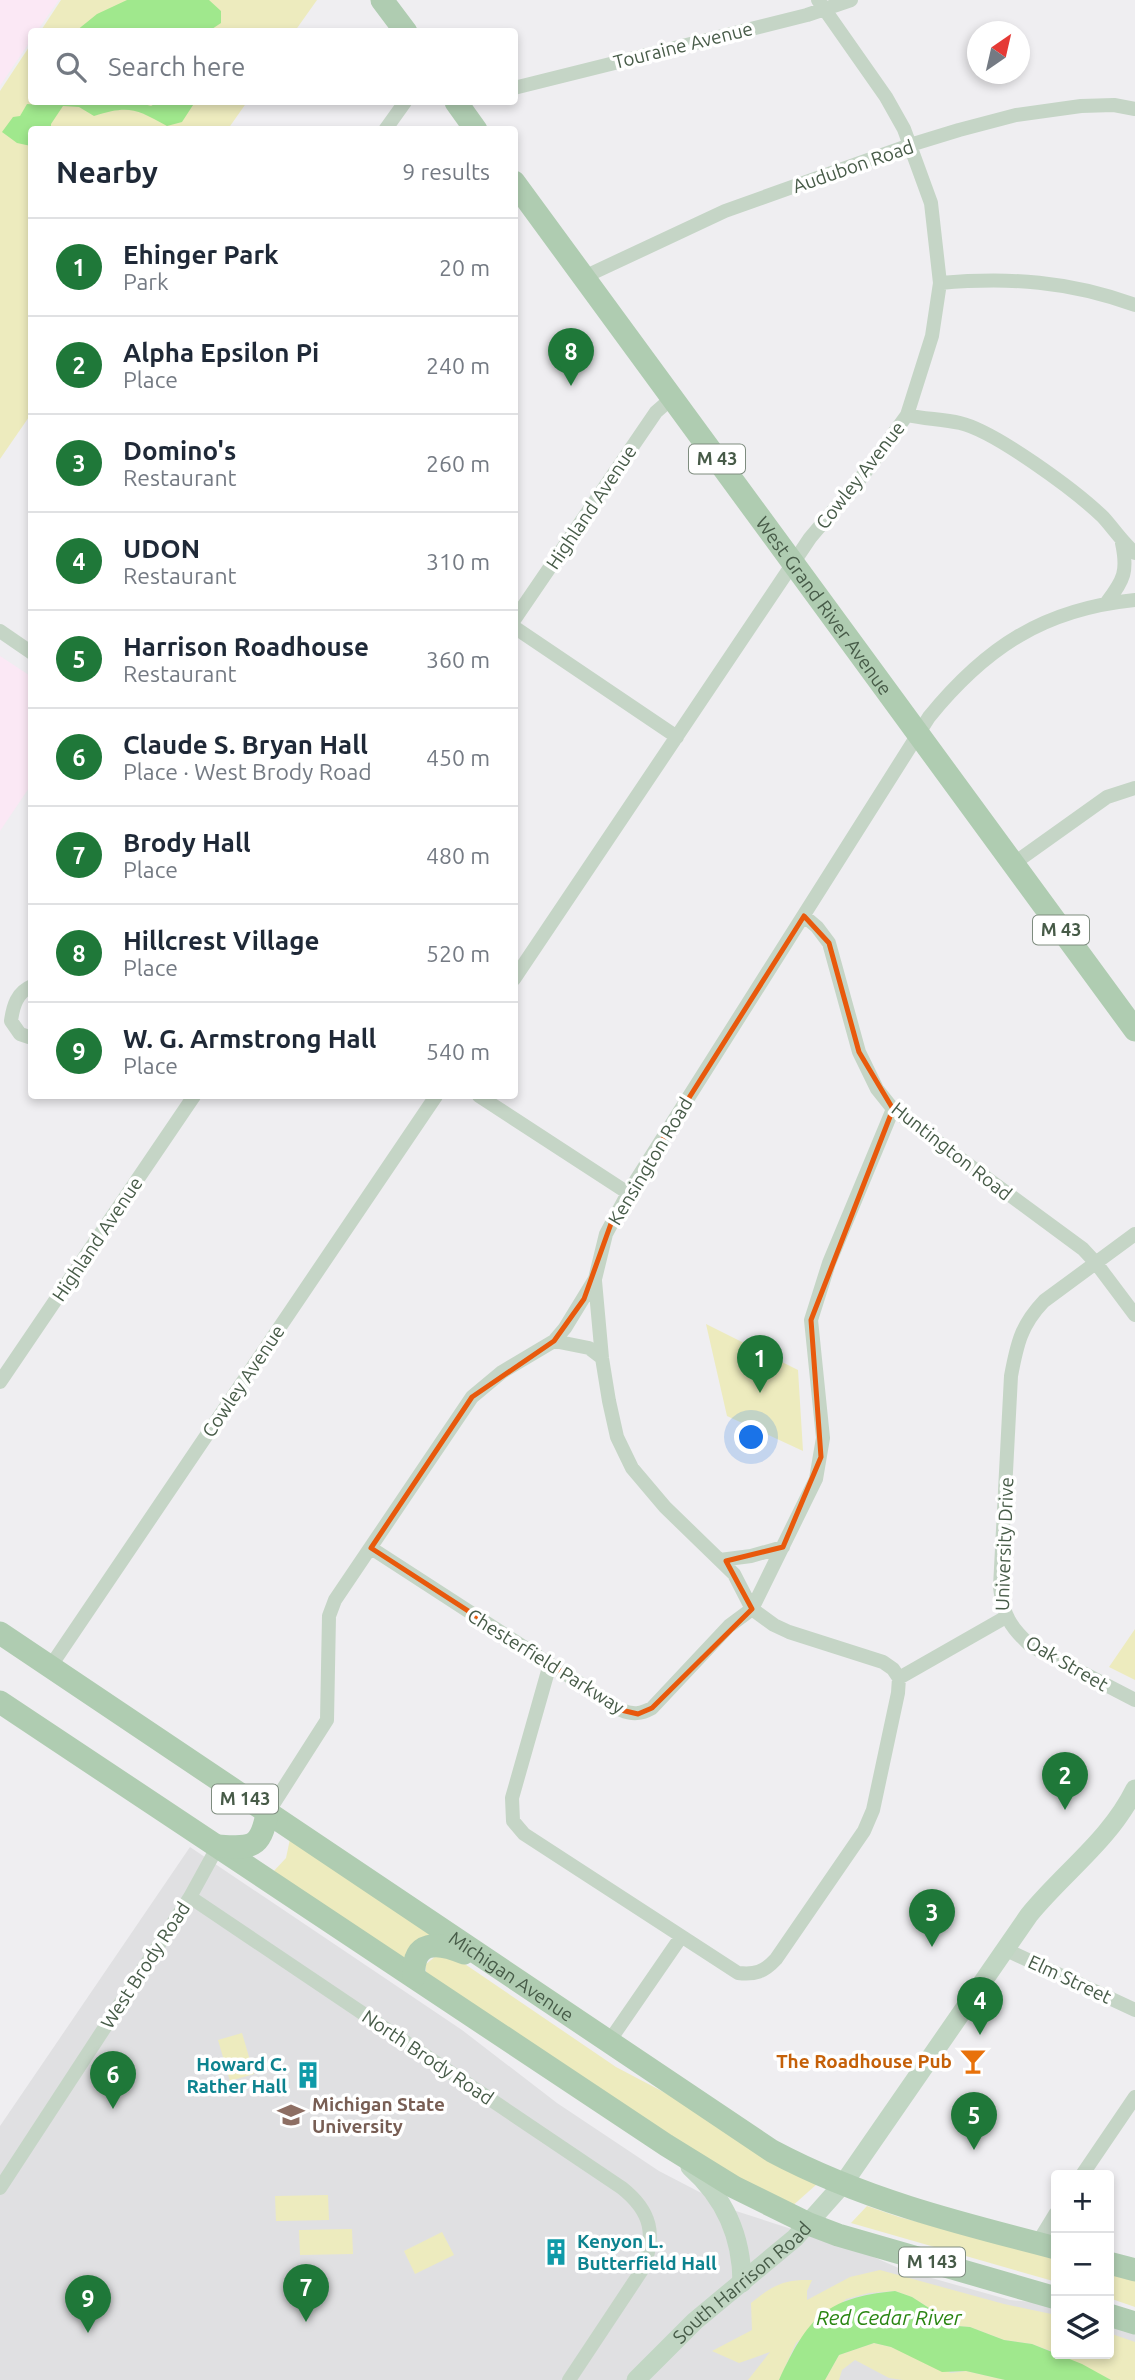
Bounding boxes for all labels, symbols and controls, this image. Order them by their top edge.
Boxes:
street label: Touraine Avenue [611,17,755,73]
north arrow [967,21,1030,84]
search box [28,28,518,105]
icon: search [52,48,90,86]
text: Search here [108,52,245,81]
street label: Audubon Road [790,135,916,197]
text: Nearby [56,155,158,189]
text: 9 results [402,159,490,184]
text: Ehinger Park [123,240,279,269]
text: 1 [73,255,85,280]
text: 20 m [439,255,490,280]
text: Park [123,269,169,294]
pin: 8 [548,328,594,386]
text: Alpha Epsilon Pi [123,338,319,367]
text: 2 [73,353,85,378]
text: 240 m [426,353,490,378]
text: Place [123,367,178,392]
street label: Cowley Avenue [811,417,909,533]
text: Domino's [123,436,236,465]
street label: Highland Avenue [541,441,641,573]
road number: M 43 [689,444,745,474]
text: 3 [73,451,85,476]
text: 260 m [426,451,490,476]
text: Restaurant [123,465,237,490]
street label: West Grand River Avenue [752,512,897,699]
text: UDON [123,534,200,563]
text: 4 [73,549,85,574]
text: 310 m [426,549,490,574]
text: Restaurant [123,563,237,588]
text: Harrison Roadhouse [123,632,369,661]
text: 5 [73,647,85,672]
text: 360 m [426,647,490,672]
text: Restaurant [123,661,237,686]
text: Claude S. Bryan Hall [123,730,368,759]
text: 6 [73,745,85,770]
text: 450 m [426,745,490,770]
text: Place · West Brody Road [123,759,372,784]
text: Brody Hall [123,828,251,857]
text: 7 [73,843,85,868]
text: 480 m [426,843,490,868]
text: Place [123,857,178,882]
road number: M 43 [1033,916,1089,945]
text: Hillcrest Village [123,926,319,955]
text: 8 [73,941,85,966]
text: 520 m [426,941,490,966]
text: Place [123,955,178,980]
text: W. G. Armstrong Hall [123,1024,376,1053]
text: 9 [73,1039,85,1064]
text: 540 m [426,1039,490,1064]
text: Place [123,1053,178,1078]
street label: Kensington Road [603,1093,697,1229]
street label: Huntington Road [888,1097,1016,1205]
street label: Highland Avenue [47,1173,147,1305]
street label: Cowley Avenue [197,1321,289,1441]
pin: 1 [737,1335,783,1393]
your location [734,1420,768,1454]
street label: University Drive [991,1477,1017,1611]
street label: Chesterfield Parkway [464,1604,628,1718]
street label: Oak Street [1022,1631,1113,1696]
pin: 2 [1042,1752,1088,1810]
road number: M 143 [212,1784,278,1814]
pin: 3 [909,1889,955,1947]
street label: West Brody Road [96,1898,194,2032]
street label: Michigan Avenue [445,1927,578,2026]
street label: Elm Street [1025,1950,1116,2008]
pin: 4 [957,1977,1003,2035]
street label: North Brody Road [358,2005,498,2109]
bar icon: The Roadhouse Pub [958,2046,988,2076]
place label: The Roadhouse Pub [776,2050,952,2072]
pin: 6 [90,2051,136,2109]
place label: Howard C. Rather Hall [186,2053,287,2097]
building icon: Howard C. Rather Hall [293,2060,323,2090]
pin: 5 [951,2092,997,2150]
place label: Michigan State University [312,2093,445,2137]
school or university icon: Michigan State University [276,2100,306,2130]
map controls [1051,2170,1114,2359]
button: + [1051,2170,1114,2233]
street label: South Harrison Road [668,2217,815,2348]
place label: Kenyon L. Butterfield Hall [577,2230,717,2274]
button: − [1051,2233,1114,2296]
building icon: Kenyon L. Butterfield Hall [541,2237,571,2267]
road number: M 143 [899,2248,965,2276]
pin: 7 [283,2264,329,2322]
pin: 9 [65,2275,111,2333]
button: layers [1051,2296,1114,2359]
water label: Red Cedar River [816,2305,963,2329]

